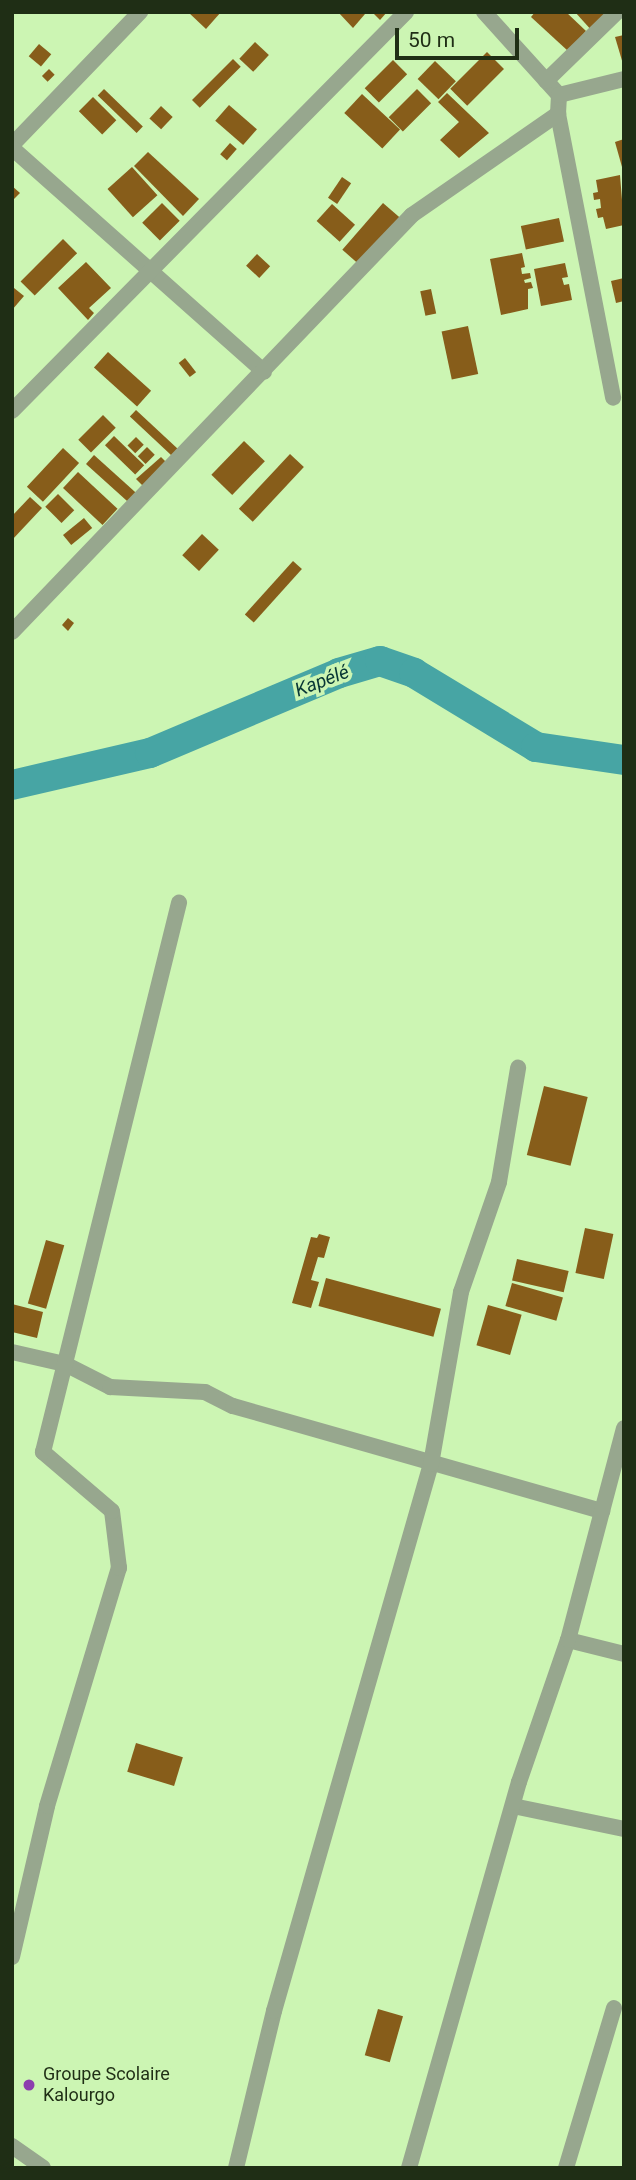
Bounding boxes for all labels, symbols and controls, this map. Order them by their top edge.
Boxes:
scale bar [398,14,522,58]
text: 50 m [408,28,455,52]
water label: Kapélé [292,660,352,702]
place label: Groupe Scolaire Kalourgo [43,2064,170,2106]
marker: Groupe Scolaire Kalourgo [21,2077,37,2093]

